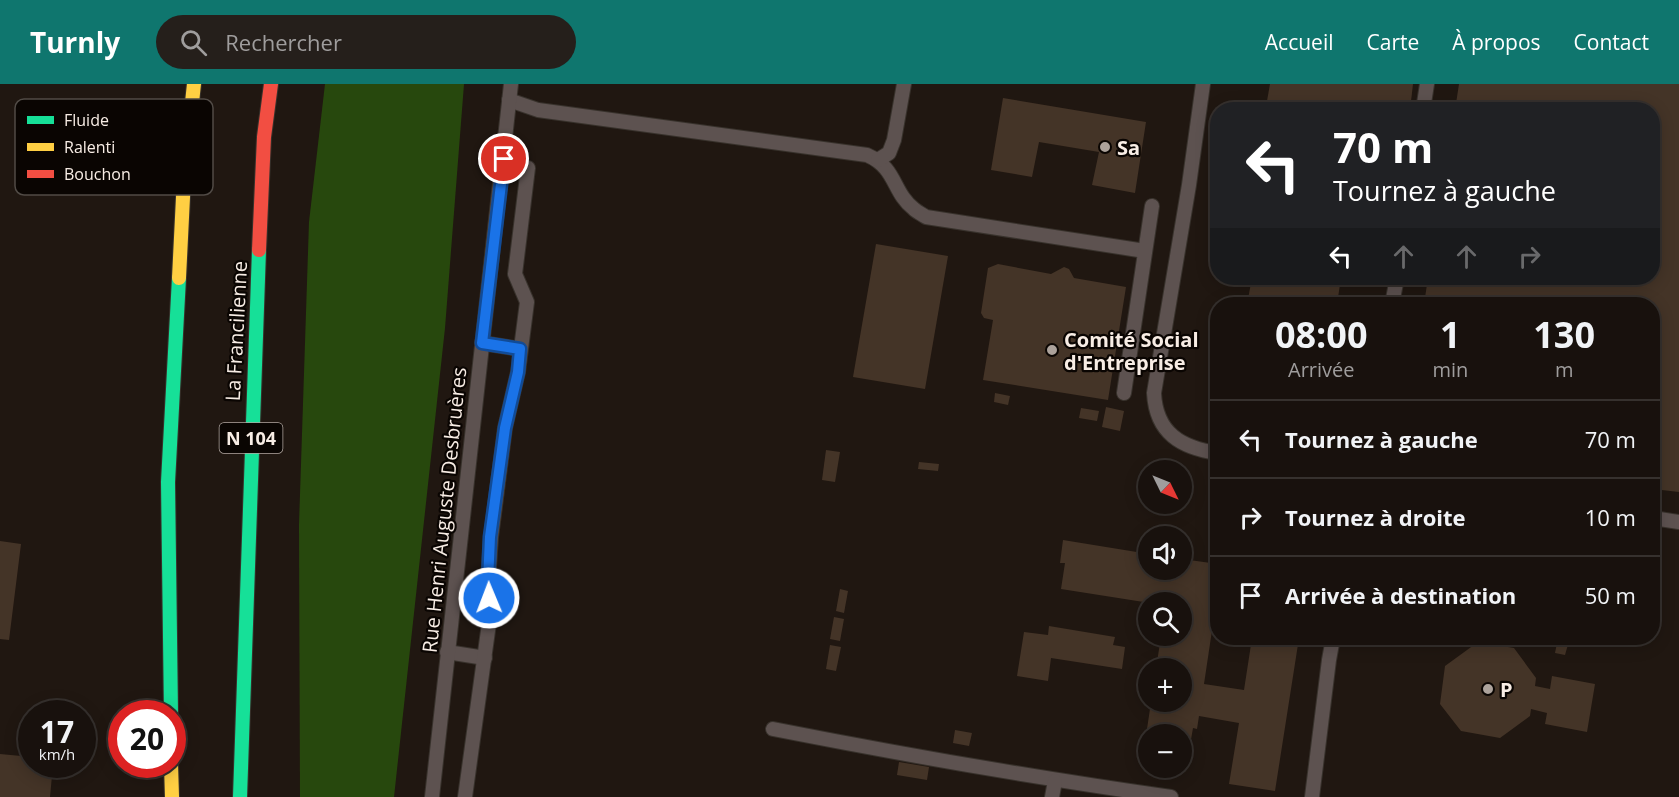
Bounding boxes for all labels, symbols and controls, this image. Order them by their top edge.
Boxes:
search box [156,15,576,69]
text: Turnly [30,23,120,61]
icon: search [177,26,210,59]
text: Rechercher [225,27,342,57]
text: Accueil [1265,28,1333,56]
text: Carte [1366,28,1419,56]
text: À propos [1452,28,1541,56]
text: Contact [1574,28,1649,56]
legend [15,99,213,195]
text: Fluide [64,109,109,131]
text: 70 m [1333,118,1433,175]
icon: left [1234,126,1312,204]
pin [478,133,529,184]
place label: Sa [1117,134,1140,161]
text: Ralenti [64,136,115,158]
marker: Sa [1098,140,1112,154]
icon: arrive [487,142,520,175]
text: Bouchon [64,163,131,185]
text: Tournez à gauche [1333,172,1556,209]
icon: left [1324,240,1357,273]
icon: ahead [1387,240,1420,273]
icon: ahead [1450,240,1483,273]
icon: right [1513,240,1546,273]
street label: La Francilienne [219,260,253,402]
text: 08:00 [1275,310,1368,359]
text: 1 [1440,310,1461,359]
text: 130 [1533,310,1595,359]
place label: Comité Social d'Entreprise [1064,326,1199,376]
marker: Comité Social d'Entreprise [1045,343,1059,357]
text: Arrivée [1288,356,1354,383]
text: min [1432,356,1468,383]
text: m [1555,356,1573,383]
street label: Rue Henri Auguste Desbruères [416,366,472,654]
road number: N 104 [220,423,282,453]
icon: left [1234,423,1267,456]
text: Tournez à gauche [1285,424,1478,454]
text: 70 m [1585,424,1636,454]
north arrow [1138,460,1192,514]
map controls [1138,460,1192,778]
icon: right [1234,501,1267,534]
text: Tournez à droite [1285,502,1466,532]
text: 10 m [1585,502,1636,532]
button: sound [1138,526,1192,580]
position arrow [457,566,521,630]
icon: arrive [1234,579,1267,612]
text: Arrivée à destination [1285,580,1516,610]
text: 50 m [1585,580,1636,610]
button: search [1138,592,1192,646]
button: + [1138,658,1192,712]
place label: P [1500,676,1513,703]
marker: P [1481,682,1495,696]
speed limit sign: 20 [108,700,186,778]
text: 17 [40,711,74,752]
button: − [1138,724,1192,778]
text: km/h [39,744,75,764]

